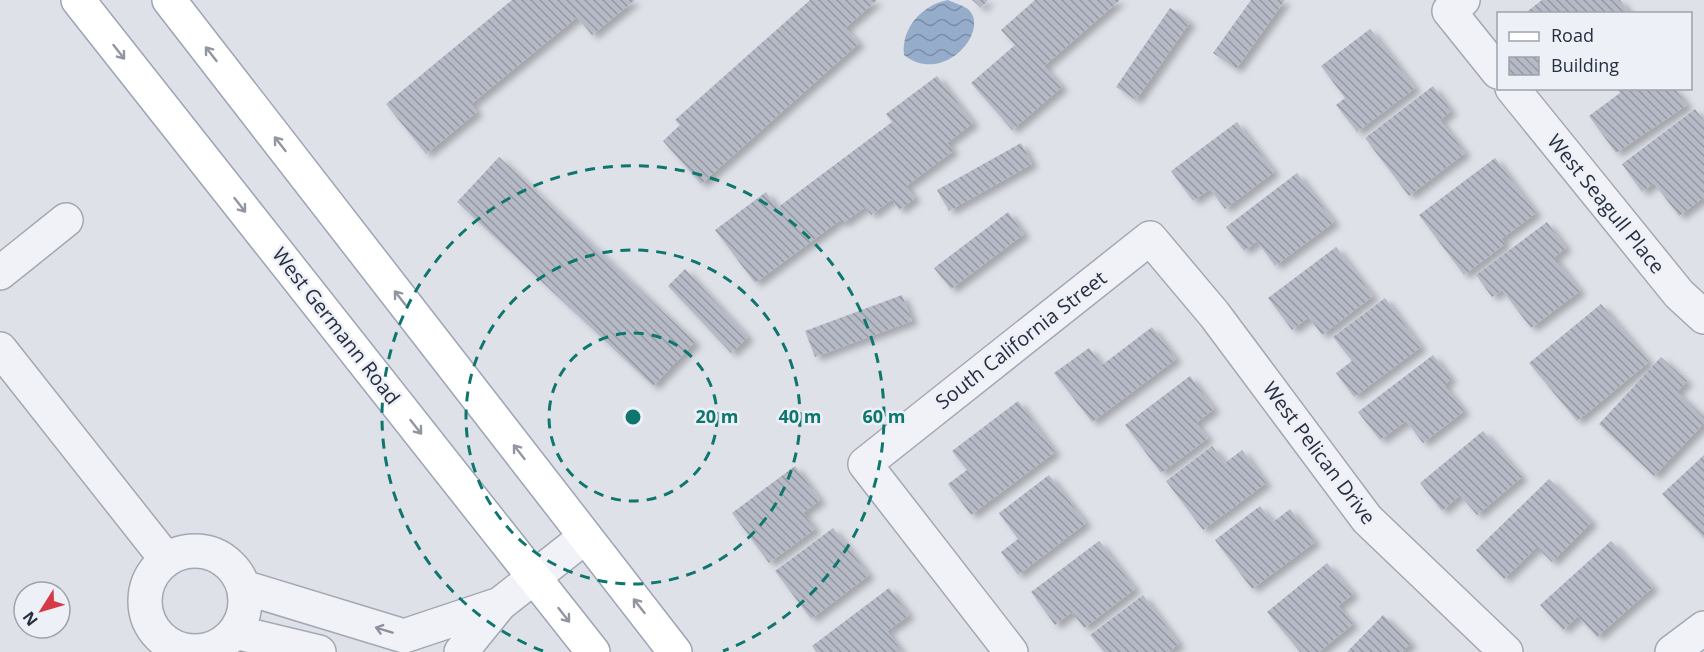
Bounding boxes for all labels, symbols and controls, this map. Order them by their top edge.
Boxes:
legend [1497,12,1692,90]
text: Road [1551,23,1594,47]
one-way arrow [113,44,126,60]
one-way arrow [204,46,217,62]
text: Building [1551,53,1619,77]
street label: West Seagull Place [1542,128,1671,279]
one-way arrow [274,136,287,152]
one-way arrow [234,197,247,213]
street label: West Germann Road [266,242,406,410]
street label: South California Street [930,264,1112,415]
one-way arrow [393,290,406,306]
street label: West Pelican Drive [1257,376,1382,530]
text: 20 m [696,404,738,428]
text: 40 m [779,404,821,428]
text: 60 m [863,404,905,428]
centre of rings [623,407,643,427]
one-way arrow [410,419,423,435]
one-way arrow [513,444,526,460]
north arrow [12,580,72,640]
one-way arrow [632,598,645,614]
one-way arrow [557,606,570,622]
text: N [17,607,43,631]
one-way arrow [375,624,394,635]

